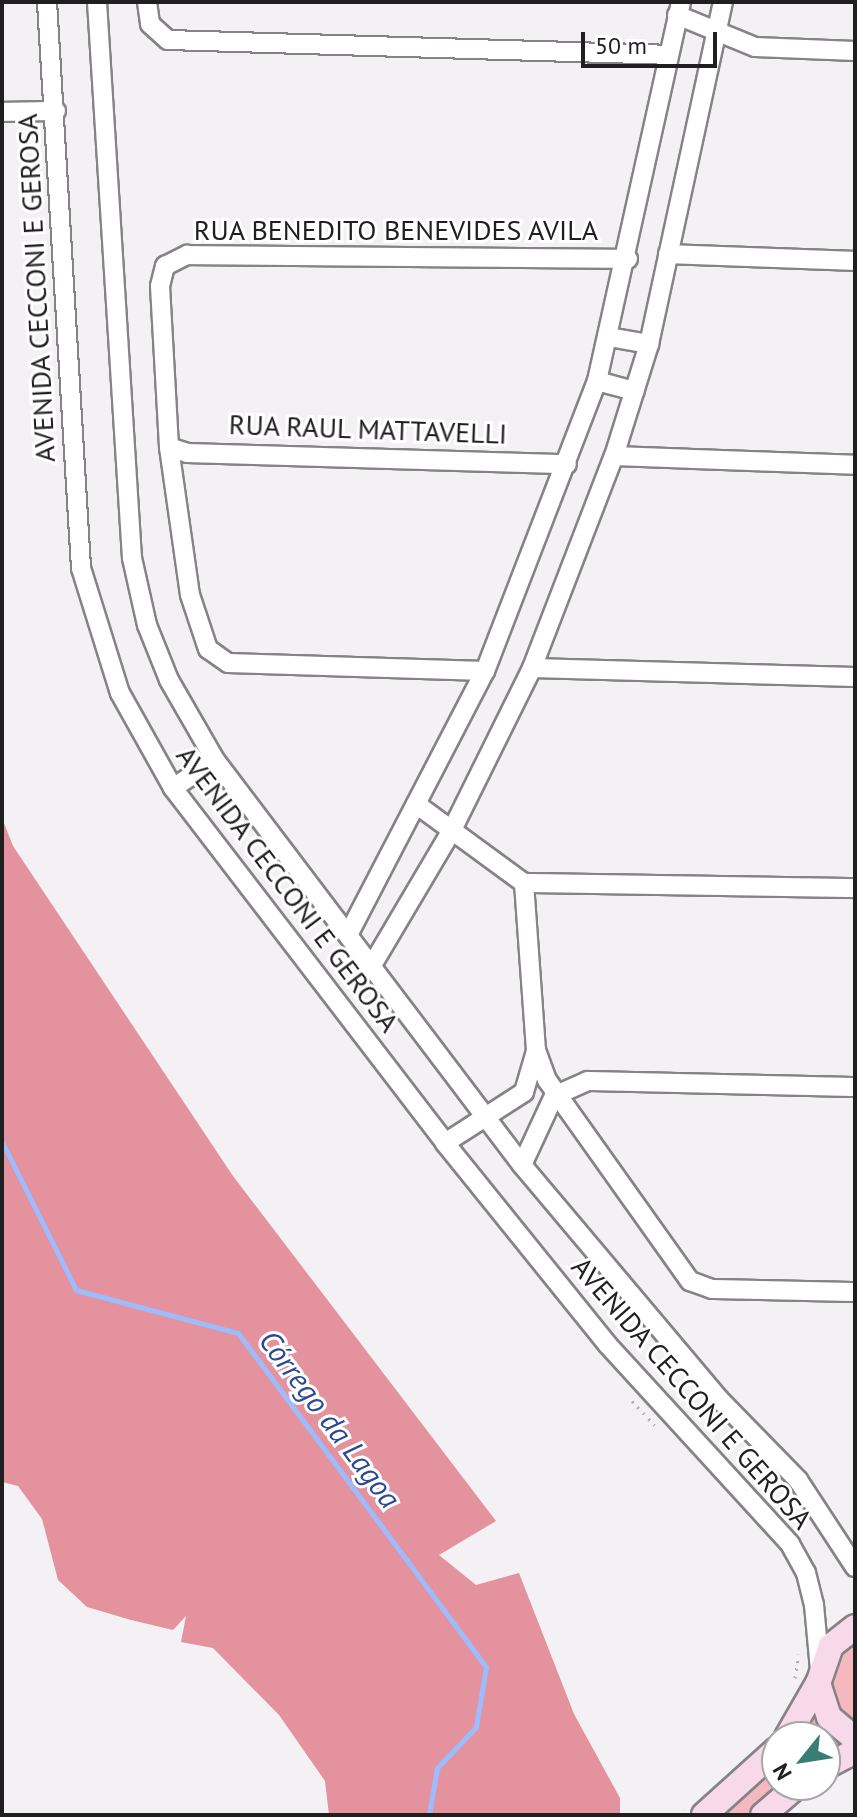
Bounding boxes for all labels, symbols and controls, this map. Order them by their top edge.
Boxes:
scale bar [585,16,721,66]
text: 50 m [595,30,647,61]
street label: AVENIDA CECCONI E GEROSA [10,112,62,464]
street label: RUA BENEDITO BENEVIDES AVILA [193,213,599,247]
street label: RUA RAUL MATTAVELLI [227,407,509,451]
street label: AVENIDA CECCONI E GEROSA [169,739,407,1039]
street label: AVENIDA CECCONI E GEROSA [564,1250,820,1536]
water label: Córrego da Lagoa [252,1323,408,1515]
north arrow [761,1721,841,1801]
text: N [766,1759,798,1785]

